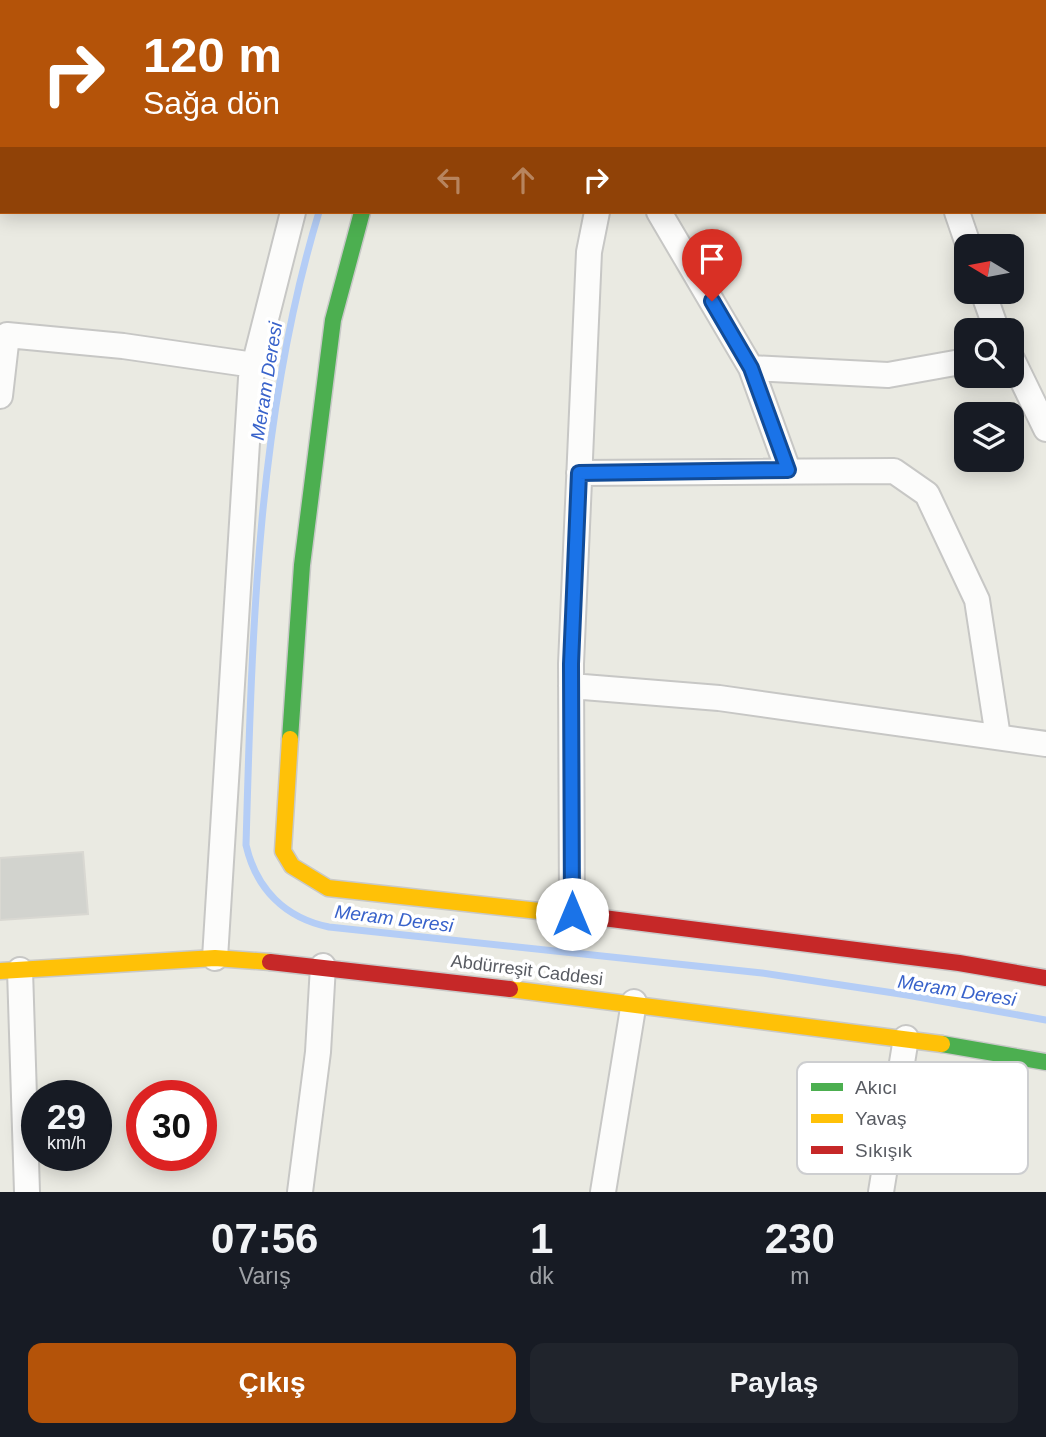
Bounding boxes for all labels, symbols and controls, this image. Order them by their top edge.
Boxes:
icon: right [28,28,119,119]
text: 120 m [143,28,282,82]
text: Sağa dön [143,85,280,121]
icon: left [431,161,469,199]
icon: ahead [504,161,542,199]
icon: right [577,161,615,199]
pin [682,229,742,301]
north arrow [954,234,1024,304]
map controls [954,234,1024,472]
icon: arrive [693,240,731,278]
button: search [954,318,1024,388]
water label: Meram Deresi [247,320,286,442]
button: layers [954,402,1024,472]
position arrow [535,877,609,951]
water label: Meram Deresi [333,901,455,936]
street label: Abdürreşit Caddesi [450,951,604,989]
water label: Meram Deresi [896,971,1018,1010]
legend [797,1062,1028,1174]
text: Akıcı [855,1077,897,1098]
speed limit sign: 30 [126,1080,217,1171]
text: 29 [47,1097,86,1136]
text: Yavaş [855,1108,906,1129]
text: km/h [47,1133,86,1153]
text: Sıkışık [855,1140,913,1161]
text: 07:56 [211,1215,318,1262]
text: 1 [530,1215,553,1262]
text: 230 [765,1215,835,1262]
text: Varış [239,1263,291,1289]
text: dk [530,1263,554,1289]
text: m [790,1263,809,1289]
button: Çıkış [28,1343,516,1423]
button: Paylaş [530,1343,1018,1423]

